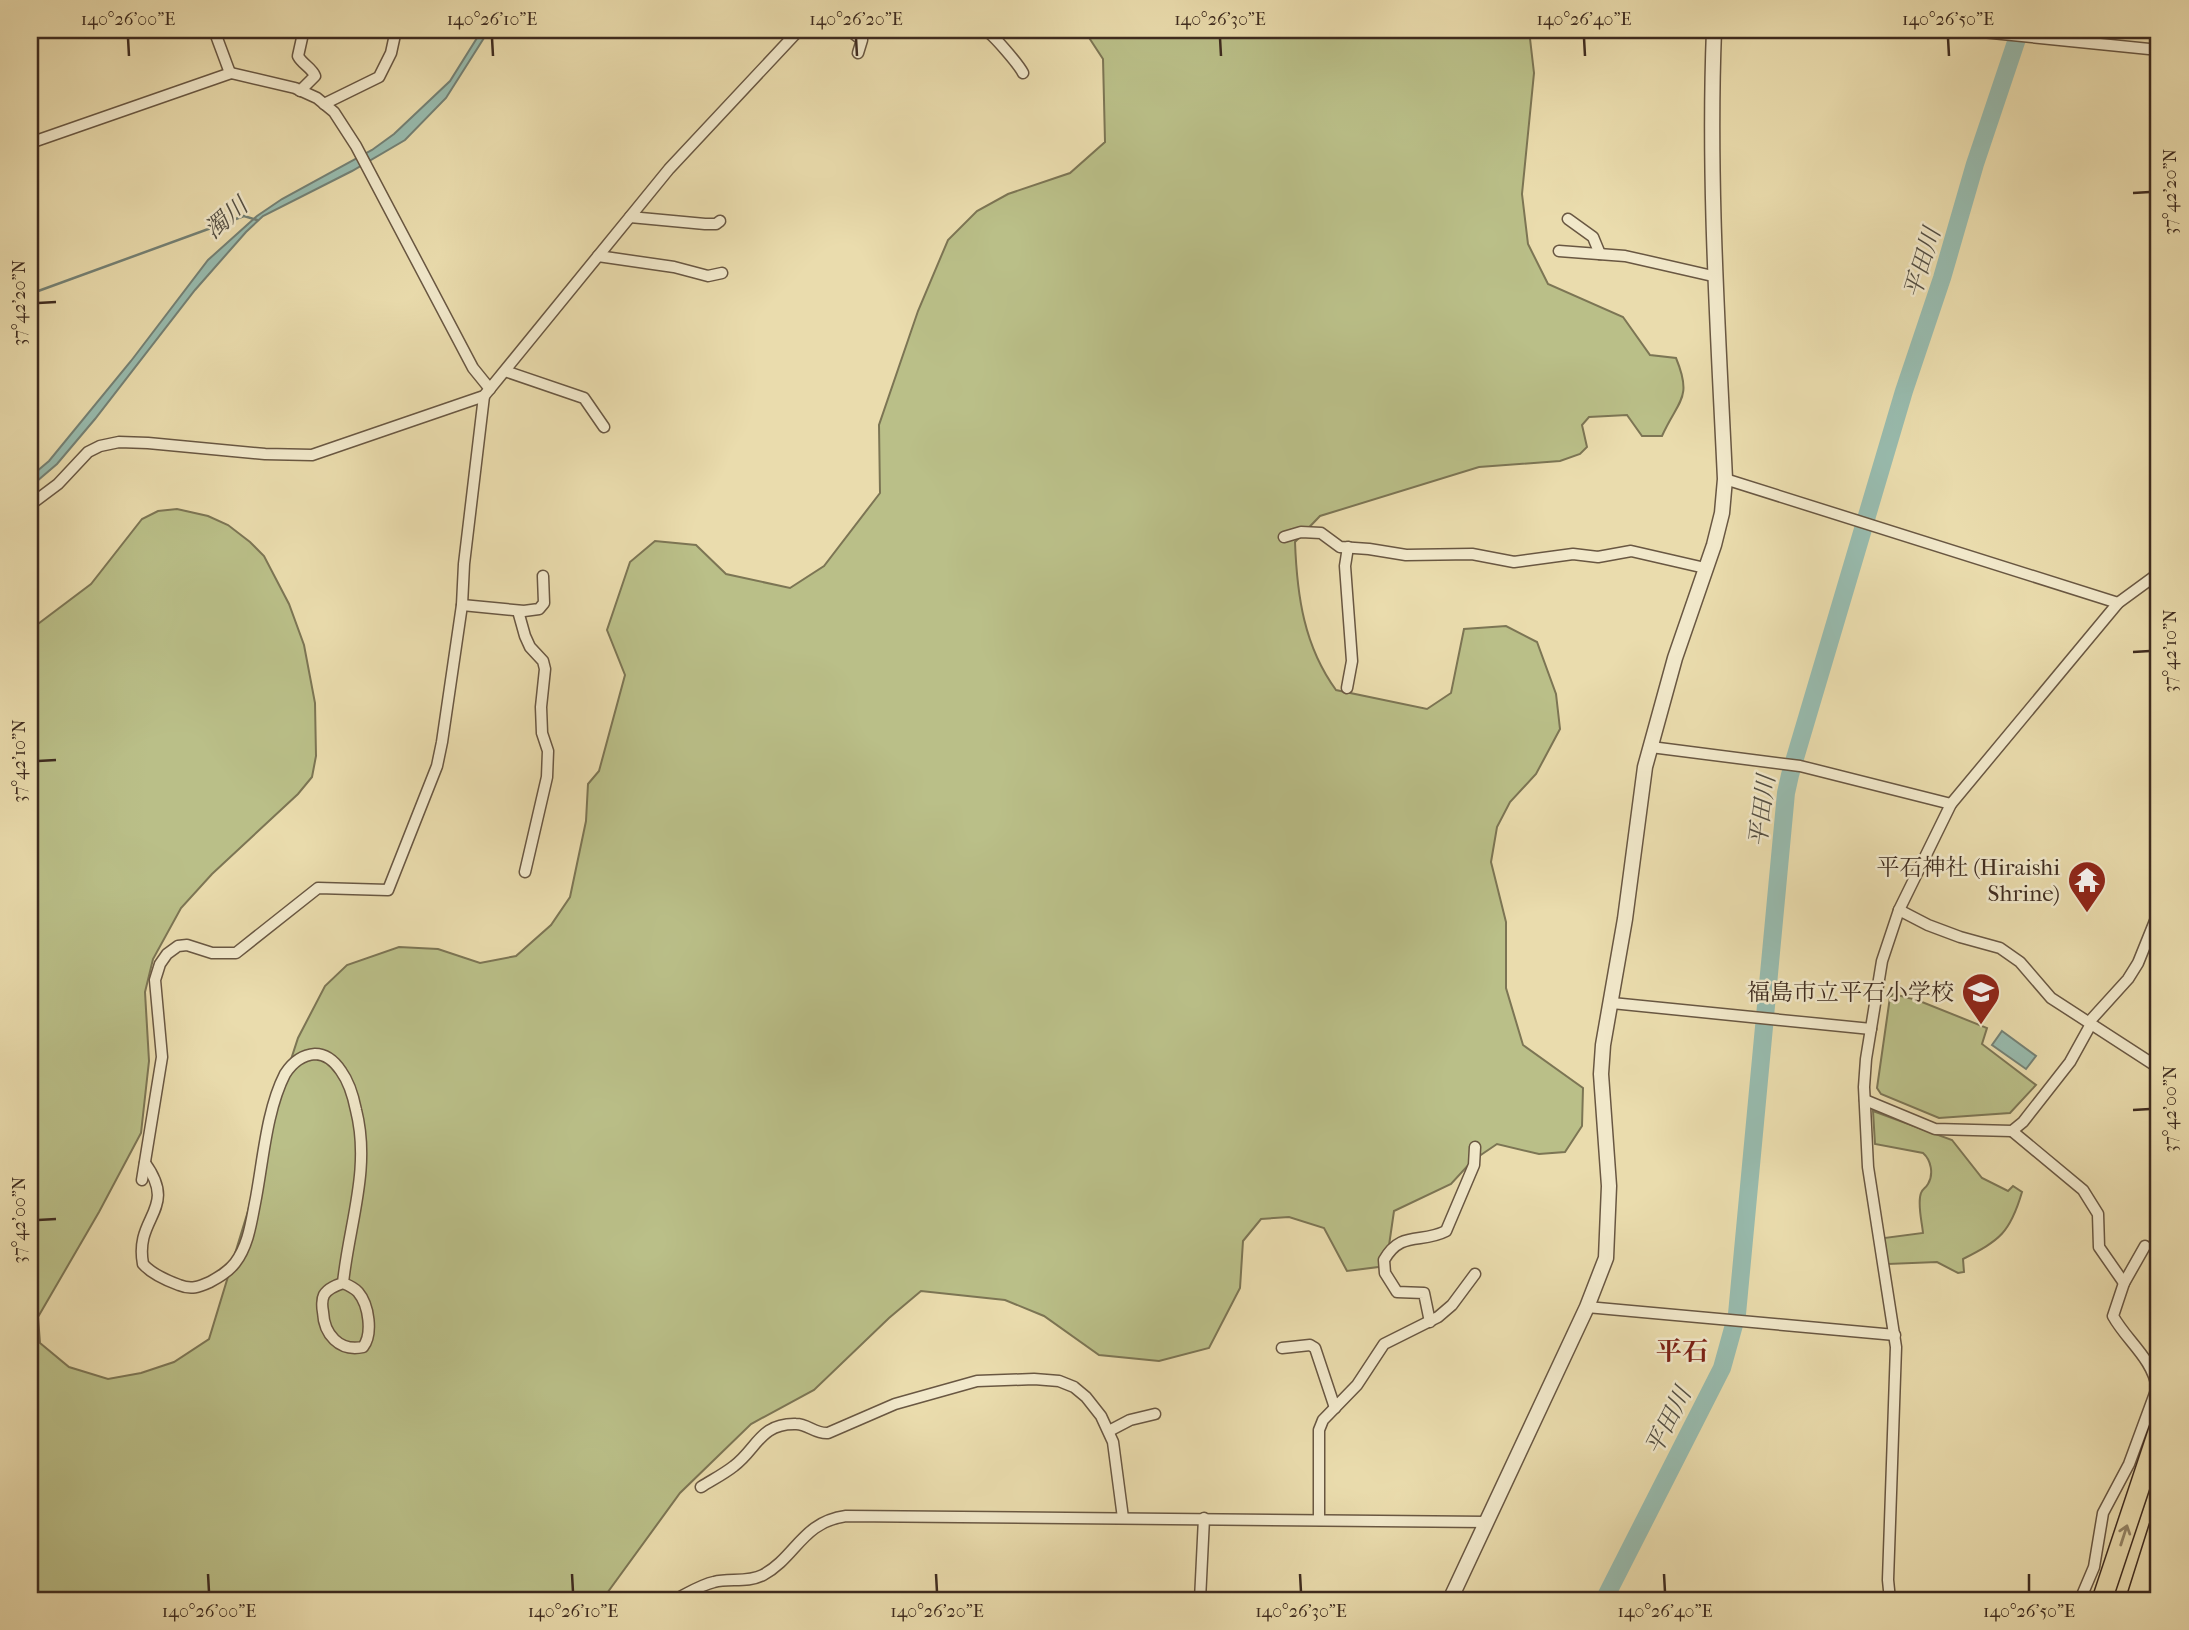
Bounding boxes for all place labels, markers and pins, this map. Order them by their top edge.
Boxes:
place label: 平石神社 (Hiraishi Shrine) [1876,854,2060,907]
temple icon: 平石神社 (Hiraishi Shrine) [2066,859,2108,914]
school or university icon: 福島市立平石小学校 [1960,971,2002,1026]
place label: 福島市立平石小学校 [1747,979,1954,1006]

